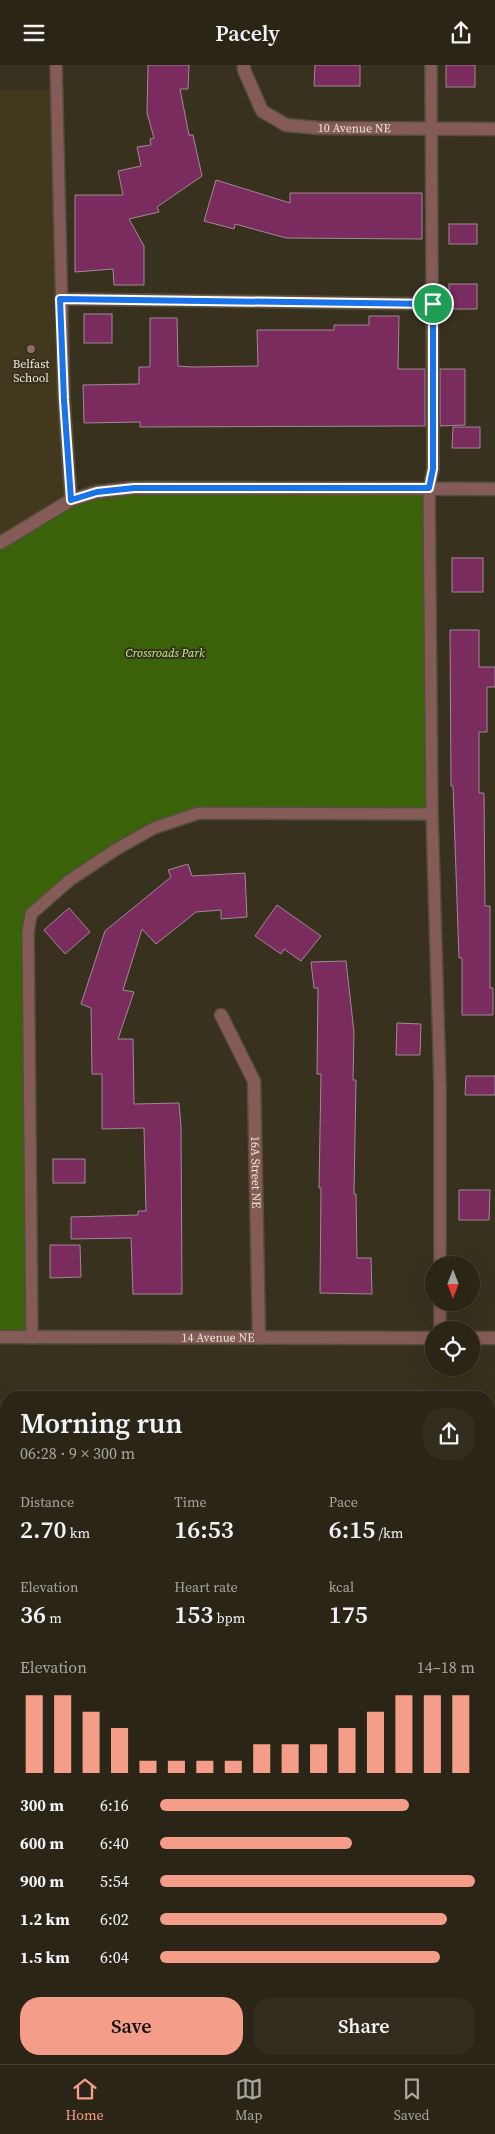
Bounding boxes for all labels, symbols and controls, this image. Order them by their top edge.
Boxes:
text: Pacely [215,18,280,48]
icon: menu [20,19,48,47]
icon: share [447,19,475,47]
street label: 10 Avenue NE [318,120,391,136]
pin [412,283,454,325]
icon: arrive [419,290,447,318]
marker: Belfast School [25,343,37,355]
place label: Belfast School [13,356,49,386]
park label: Crossroads Park [125,645,205,661]
street label: 16A Street NE [247,1136,264,1209]
north arrow [425,1256,480,1311]
map controls [425,1256,480,1376]
button: locate [425,1321,480,1376]
street label: 14 Avenue NE [181,1329,255,1346]
text: Morning run [20,1404,183,1442]
button: share [423,1408,475,1460]
text: 06:28 · 9 × 300 m [20,1442,135,1464]
text: Distance [20,1492,74,1512]
text: Time [174,1492,207,1512]
text: Pace [329,1492,358,1512]
text: 2.70 [20,1512,67,1546]
text: 16:53 [174,1512,234,1546]
text: 6:15 [329,1512,375,1546]
text: km [67,1523,90,1543]
text: /km [375,1523,403,1543]
text: Elevation [20,1577,78,1597]
text: Heart rate [174,1577,238,1597]
text: kcal [329,1577,354,1597]
text: 36 [20,1597,46,1631]
text: 153 [174,1597,213,1631]
text: 175 [329,1597,368,1631]
text: m [46,1608,62,1628]
text: bpm [213,1608,245,1628]
text: Elevation [20,1656,87,1678]
text: 14–18 m [417,1656,475,1678]
text: 300 m [20,1794,64,1816]
text: 6:16 [100,1794,129,1816]
text: 600 m [20,1832,64,1854]
text: 6:40 [100,1832,129,1854]
text: 900 m [20,1870,64,1892]
text: 5:54 [100,1870,129,1892]
text: 1.2 km [20,1908,70,1930]
text: 6:02 [100,1908,129,1930]
text: 1.5 km [20,1946,70,1968]
text: 6:04 [100,1946,129,1968]
button: Save [20,1997,243,2055]
button: Share [253,1997,475,2055]
tab: Home [65,2075,104,2125]
tab: Map [235,2075,263,2125]
tab: Saved [394,2075,430,2125]

